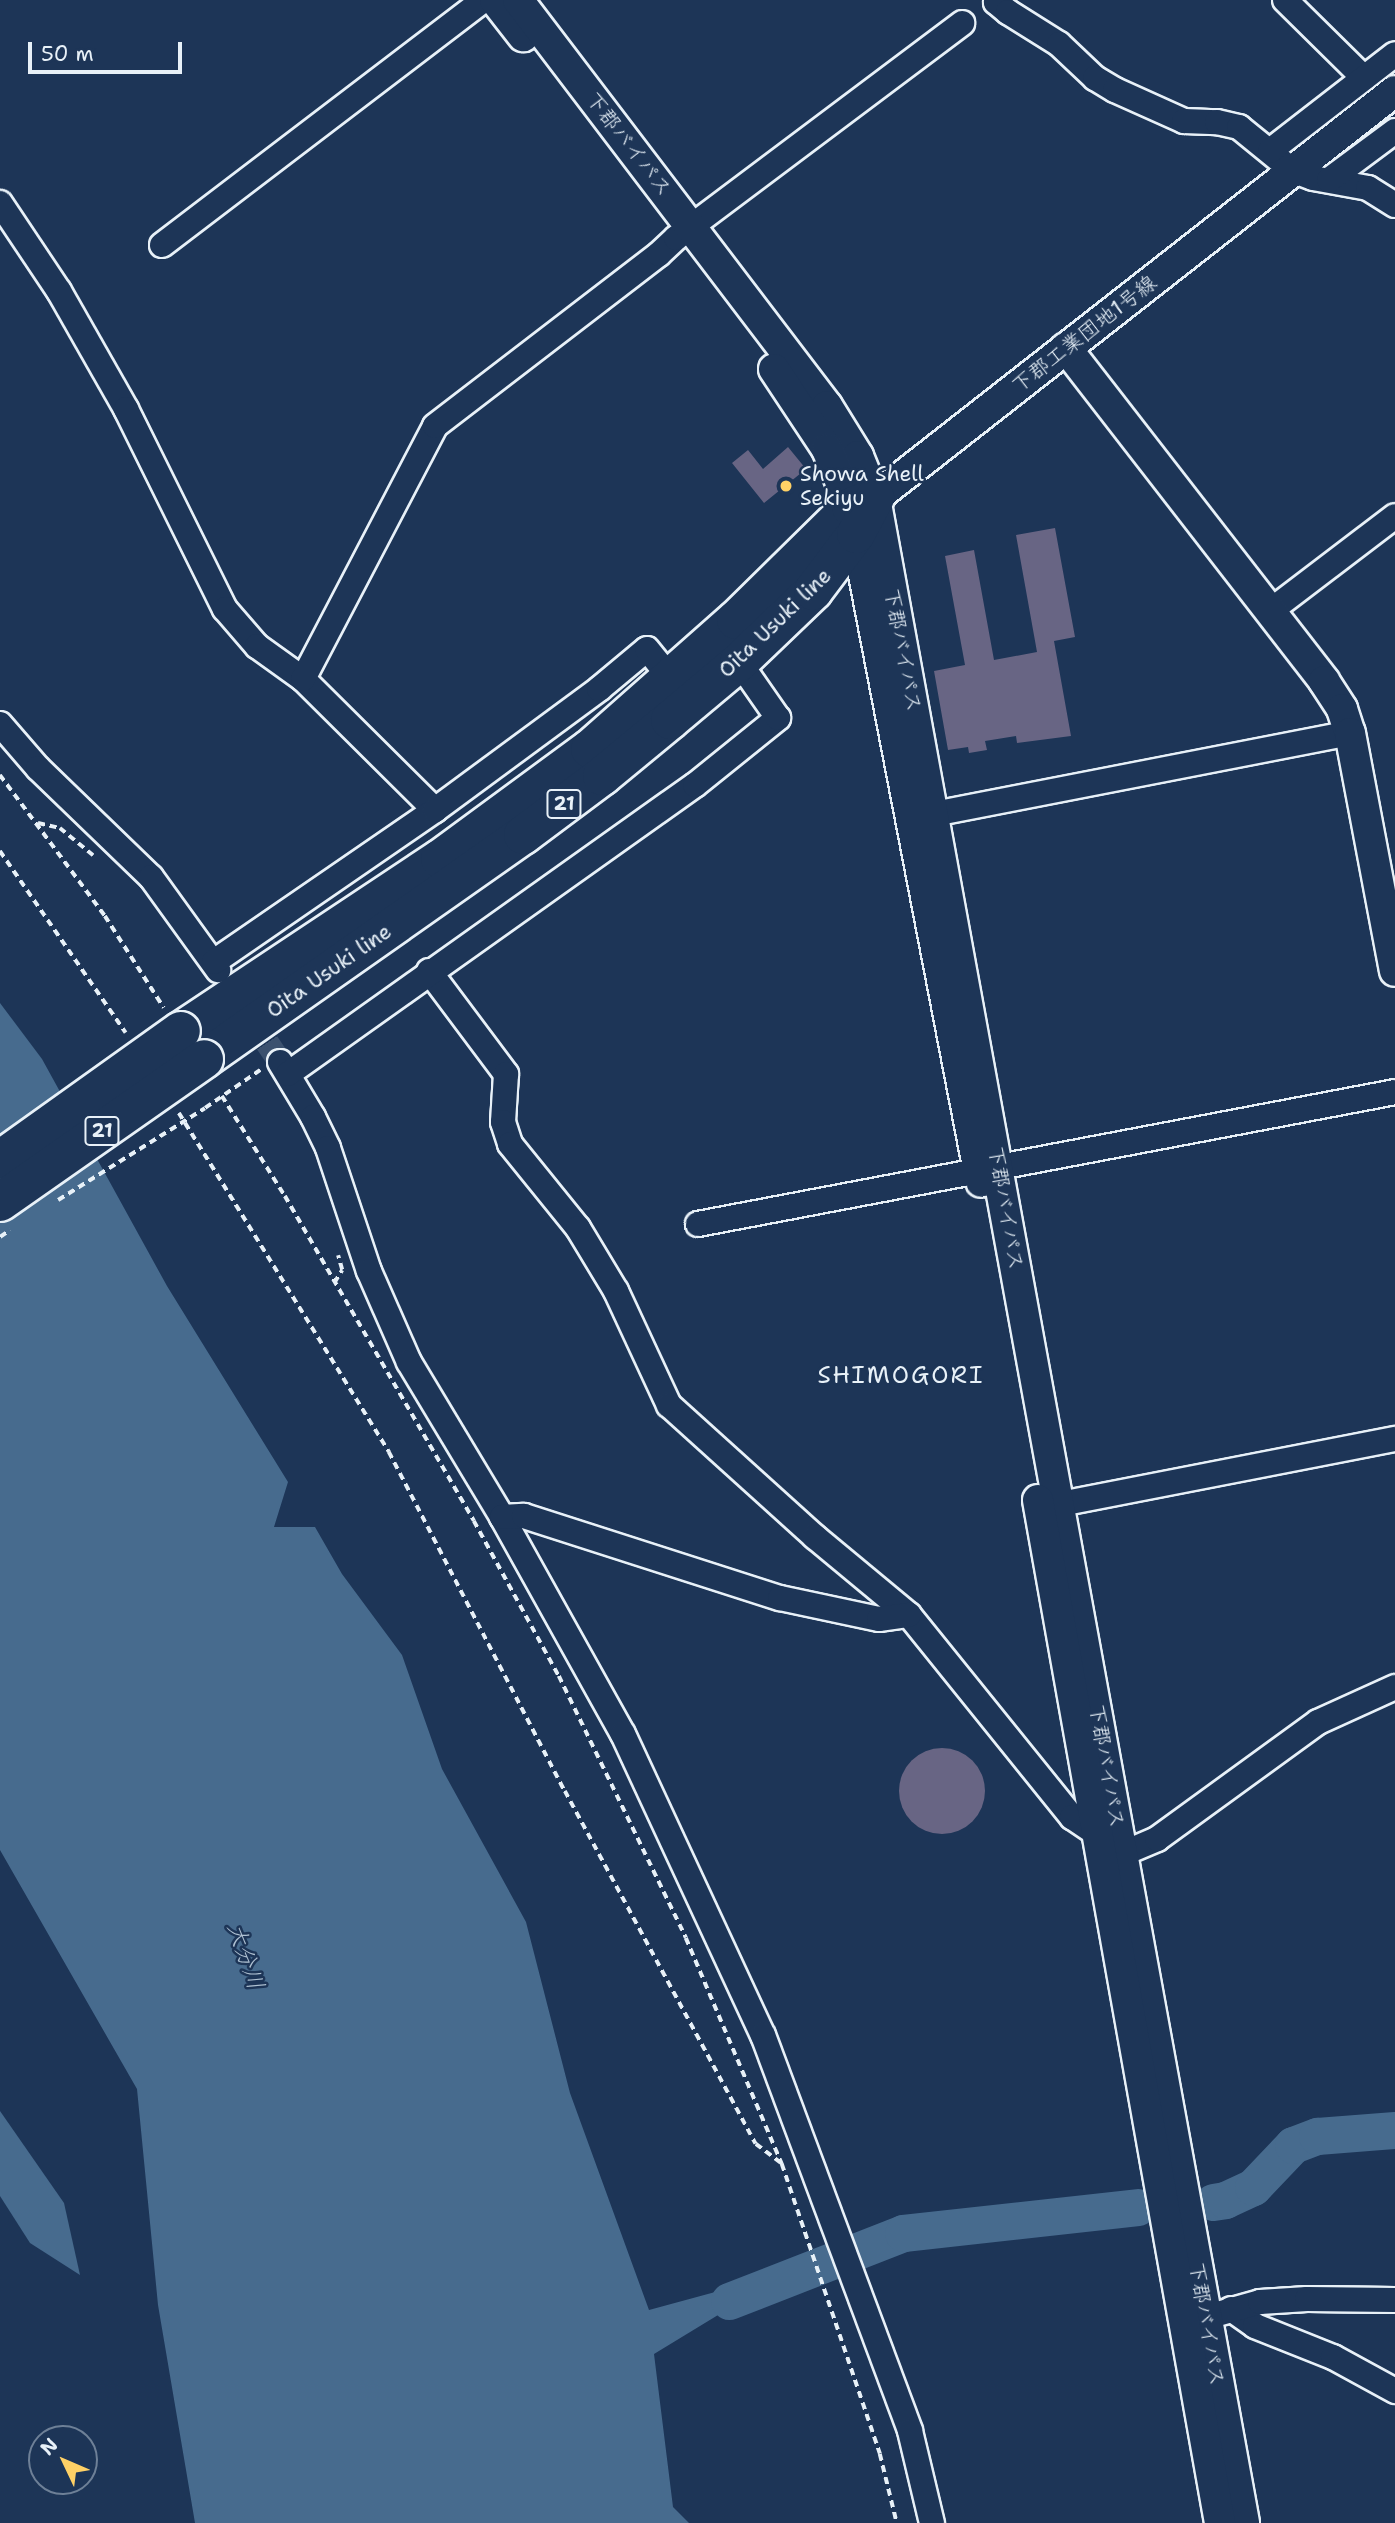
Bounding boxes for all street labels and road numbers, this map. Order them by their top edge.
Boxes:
street label: 下郡バイパス [580,87,678,201]
street label: 下郡工業団地1号線 [1007,270,1161,398]
street label: Oita Usuki line [714,563,836,683]
street label: 下郡バイパス [879,586,927,714]
road number: 21 [545,789,583,820]
street label: Oita Usuki line [262,919,396,1023]
road number: 21 [83,1116,121,1147]
street label: 下郡バイパス [983,1144,1029,1272]
street label: 下郡バイパス [1084,1702,1130,1830]
street label: 下郡バイパス [1184,2260,1230,2388]

